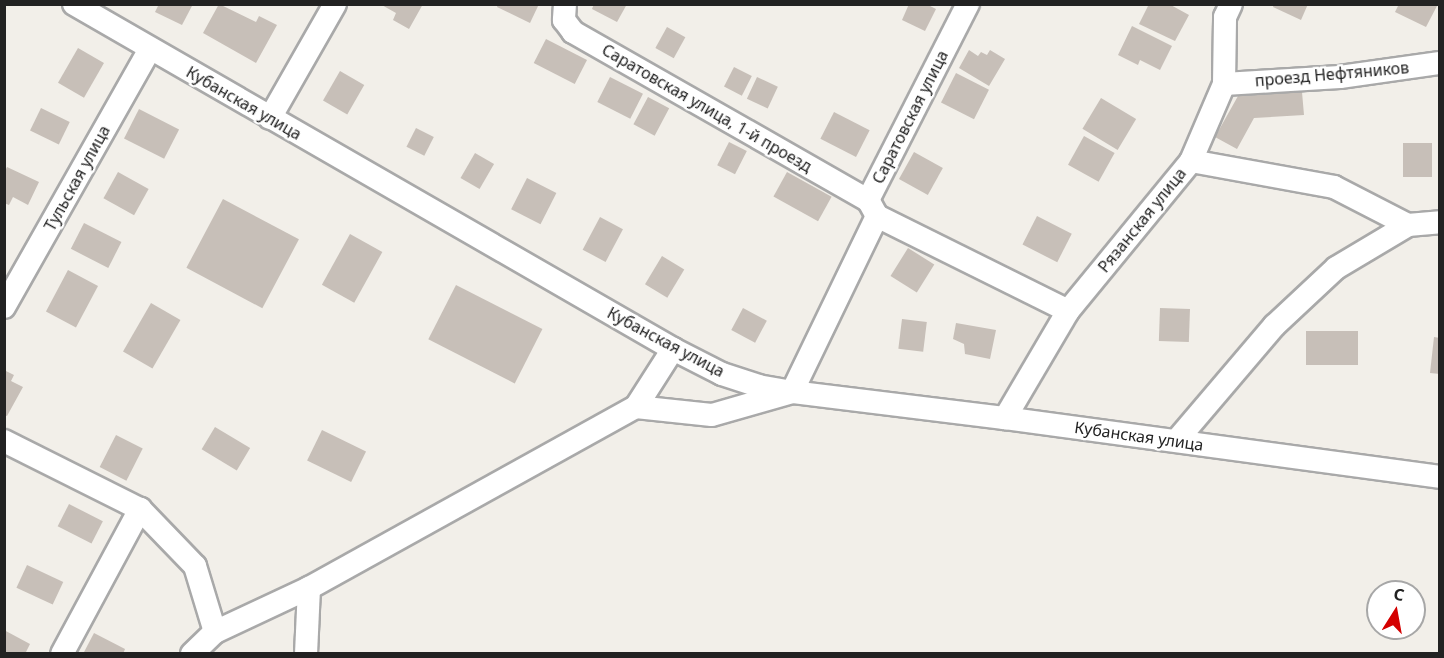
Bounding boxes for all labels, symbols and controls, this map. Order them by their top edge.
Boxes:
street label: Саратовская улица, 1-й проезд [599,40,815,176]
street label: Саратовская улица [868,47,952,187]
street label: проезд Нефтяников [1254,58,1410,90]
street label: Кубанская улица [183,62,305,144]
street label: Тульская улица [40,122,114,234]
street label: Рязанская улица [1094,164,1190,276]
street label: Кубанская улица [604,303,728,381]
street label: Кубанская улица [1073,417,1205,455]
north arrow [1366,580,1426,640]
text: С [1392,583,1406,606]

